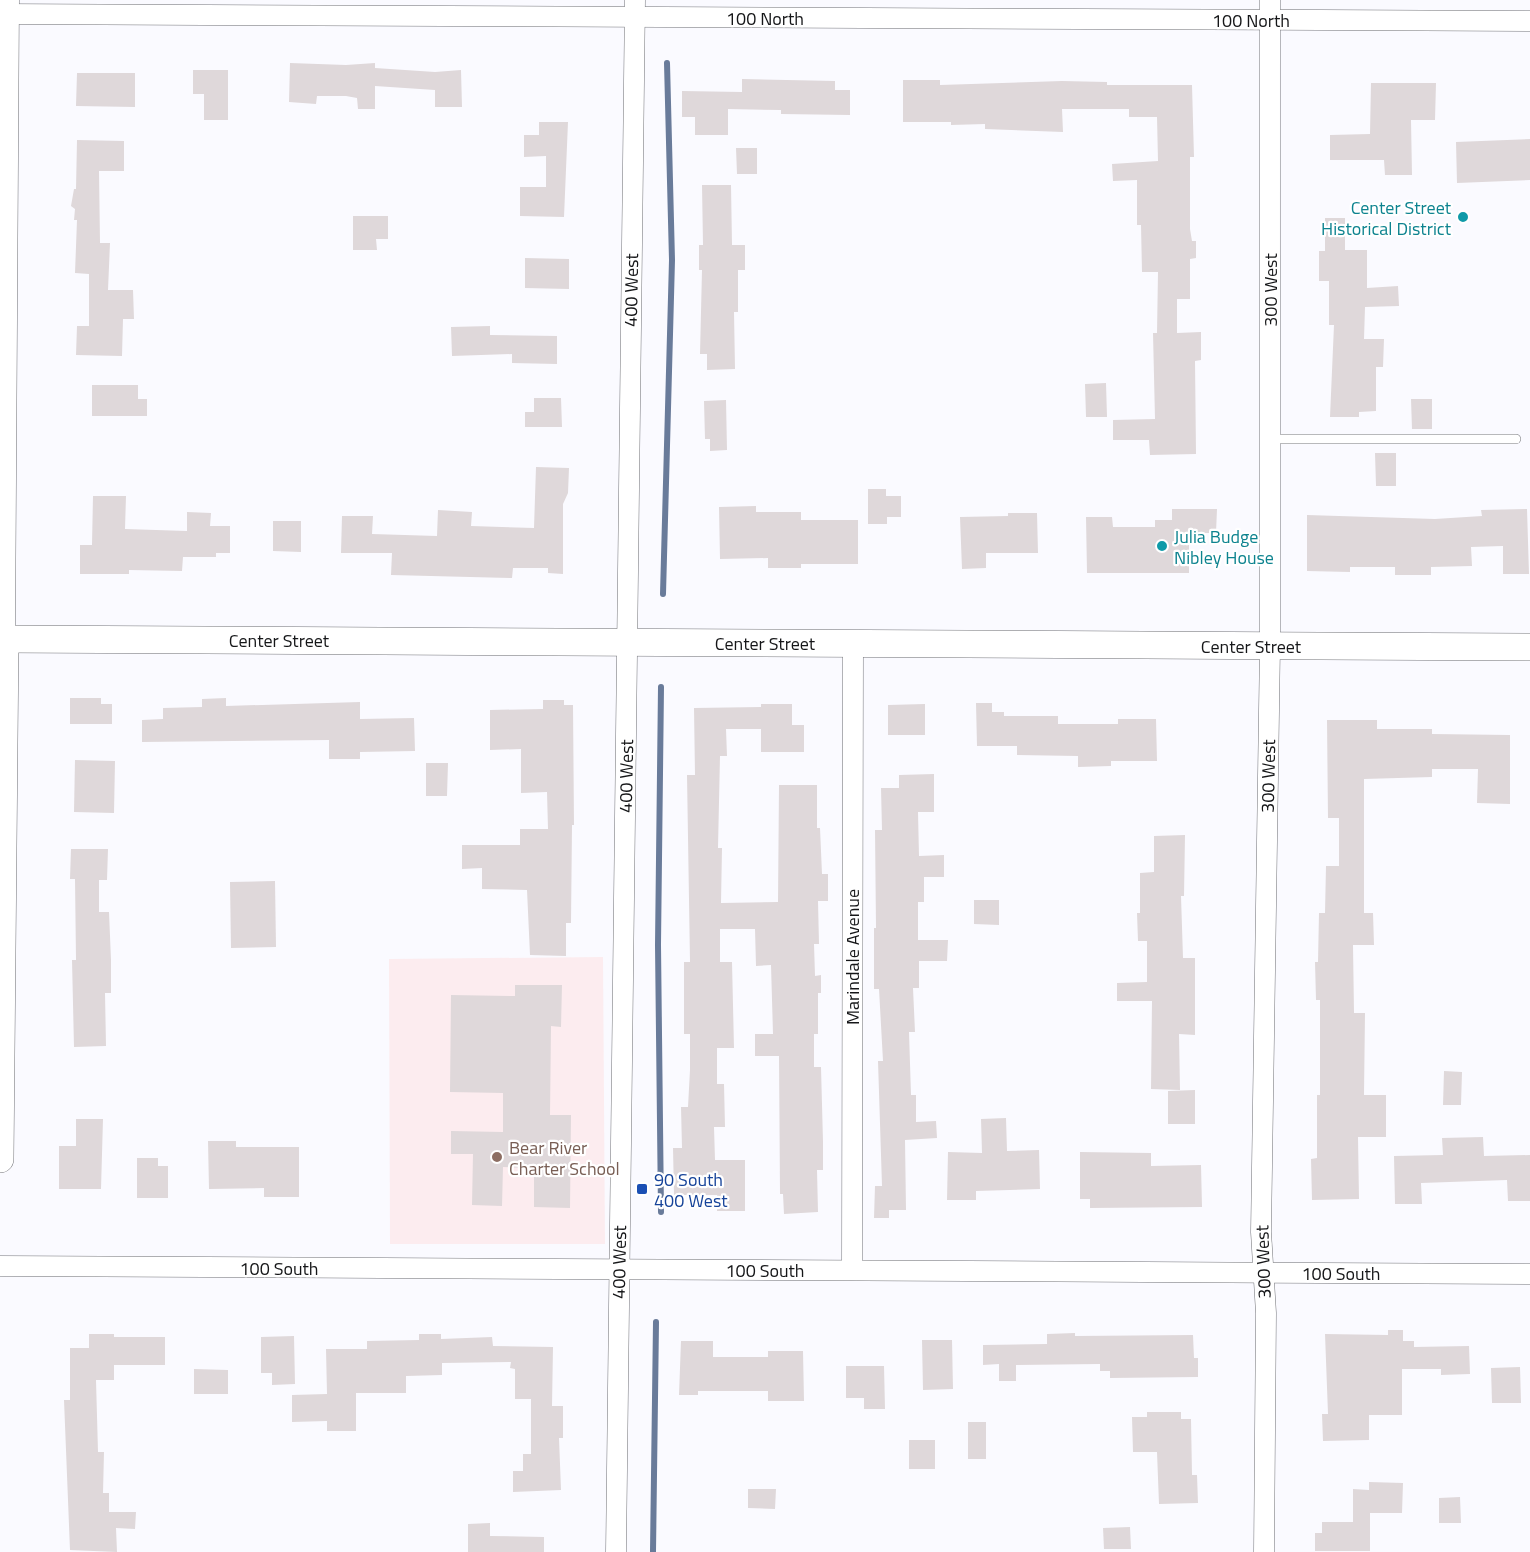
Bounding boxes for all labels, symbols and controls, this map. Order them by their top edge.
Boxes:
street label: 100 North [726,5,804,32]
street label: 100 North [1212,7,1290,34]
place label: Center Street Historical District [1321,194,1452,242]
marker: Center Street Historical District [1456,210,1470,224]
street label: 400 West [617,252,645,327]
street label: 300 West [1257,253,1284,327]
place label: Julia Budge Nibley House [1174,523,1274,571]
marker: Julia Budge Nibley House [1155,539,1169,553]
street label: Center Street [229,627,330,654]
street label: Center Street [715,630,816,657]
street label: Center Street [1201,633,1302,660]
street label: 400 West [612,738,640,813]
street label: 300 West [1254,738,1282,813]
street label: Marindale Avenue [839,889,866,1025]
place label: Bear River Charter School [509,1134,620,1182]
marker: Bear River Charter School [490,1150,504,1164]
place label: 90 South 400 West [654,1166,728,1214]
marker: 90 South 400 West [635,1182,649,1196]
street label: 400 West [605,1224,633,1299]
street label: 300 West [1248,1224,1278,1299]
street label: 100 South [239,1255,319,1282]
street label: 100 South [725,1257,805,1284]
street label: 100 South [1301,1260,1381,1287]

